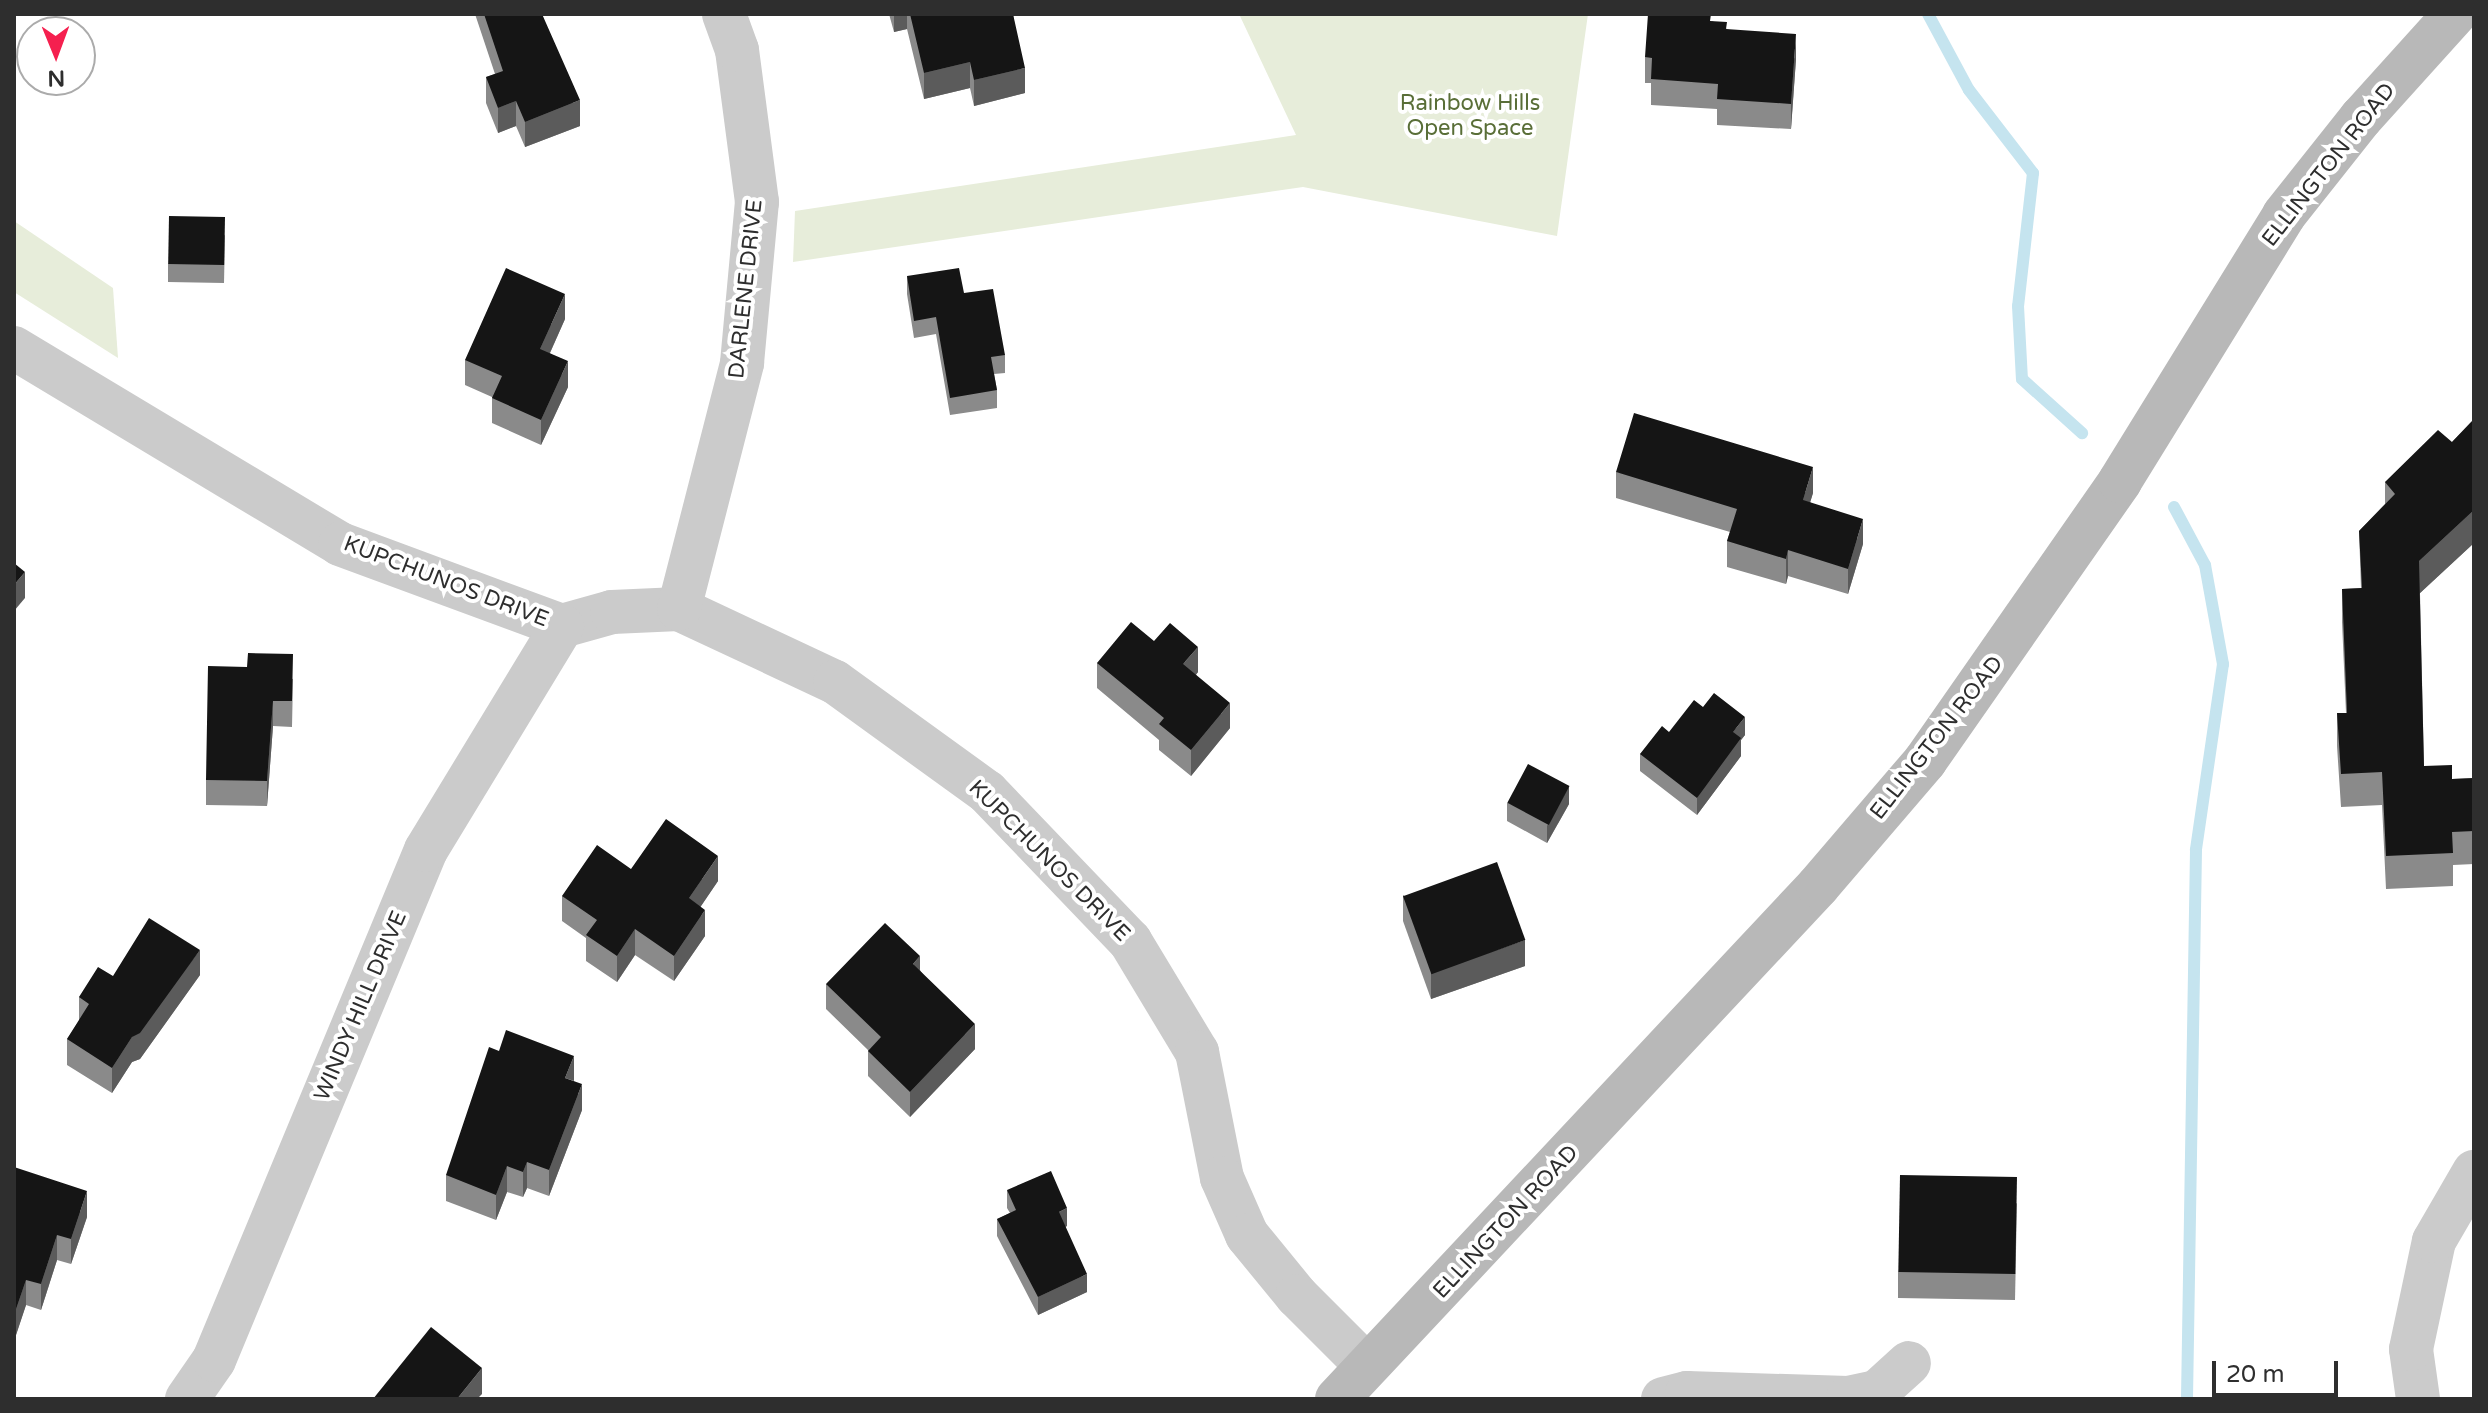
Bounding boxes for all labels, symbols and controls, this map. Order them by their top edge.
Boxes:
north arrow [16,16,96,96]
text: N [47,65,65,91]
street label: ELLINGTON ROAD [2257,78,2401,252]
park label: Rainbow Hills Open Space [1400,90,1540,142]
street label: DARLENE DRIVE [723,198,769,380]
street label: KUPCHUNOS DRIVE [340,531,552,633]
street label: ELLINGTON ROAD [1865,651,2009,825]
street label: KUPCHUNOS DRIVE [963,775,1135,947]
street label: WINDY HILL DRIVE [309,907,413,1105]
street label: ELLINGTON ROAD [1428,1140,1584,1304]
scale bar [2216,1345,2342,1395]
text: 20 m [2226,1360,2284,1389]

